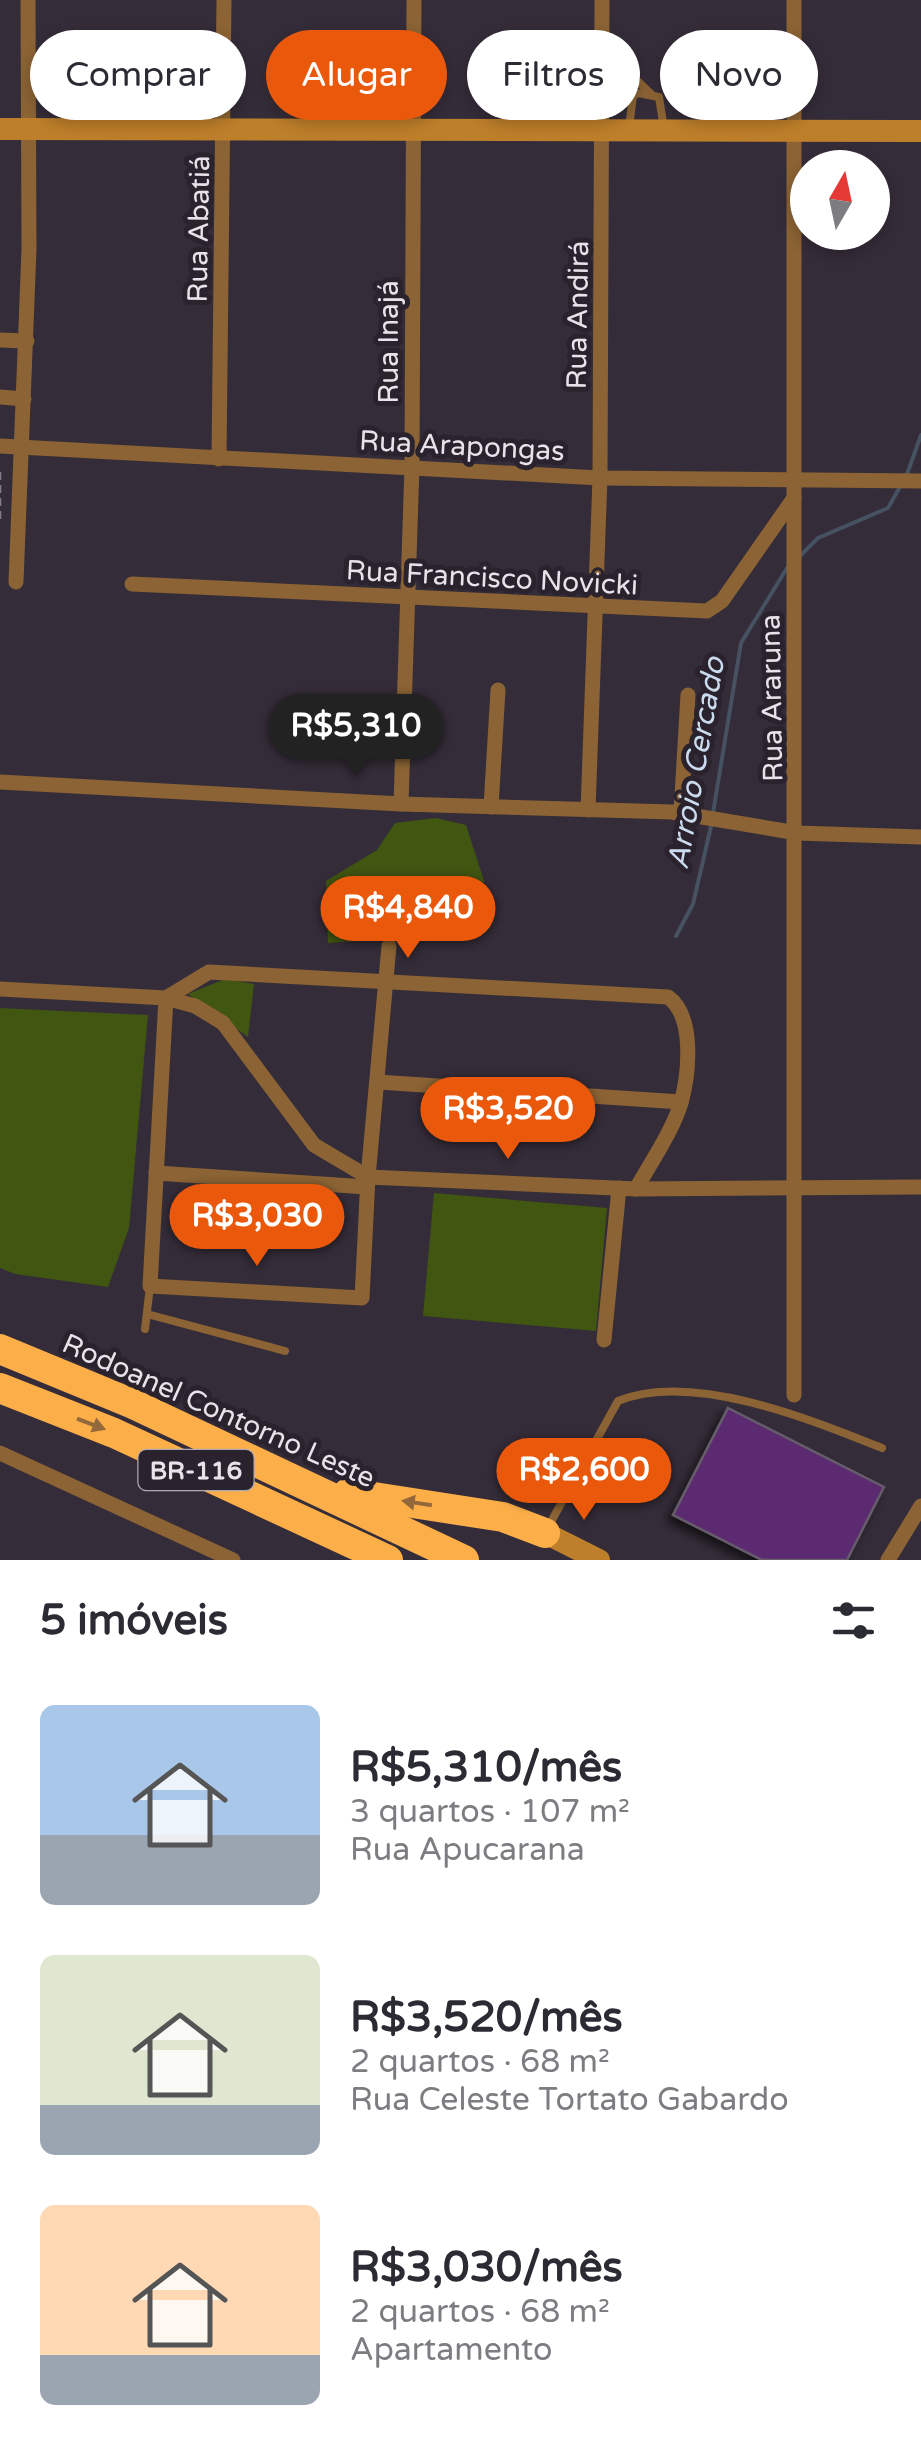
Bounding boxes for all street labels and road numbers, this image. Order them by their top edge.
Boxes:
street label: Rua Abatiá [181,155,217,303]
street label: Rua Andirá [560,240,596,390]
street label: Rua Inajá [372,280,406,404]
street label: Rua Arapongas [358,424,566,468]
street label: Rua Francisco Novicki [345,553,639,603]
street label: Rua Araruna [754,614,790,782]
street label: Rodoanel Contorno Leste [57,1327,380,1495]
road number: BR-116 [138,1450,254,1490]

